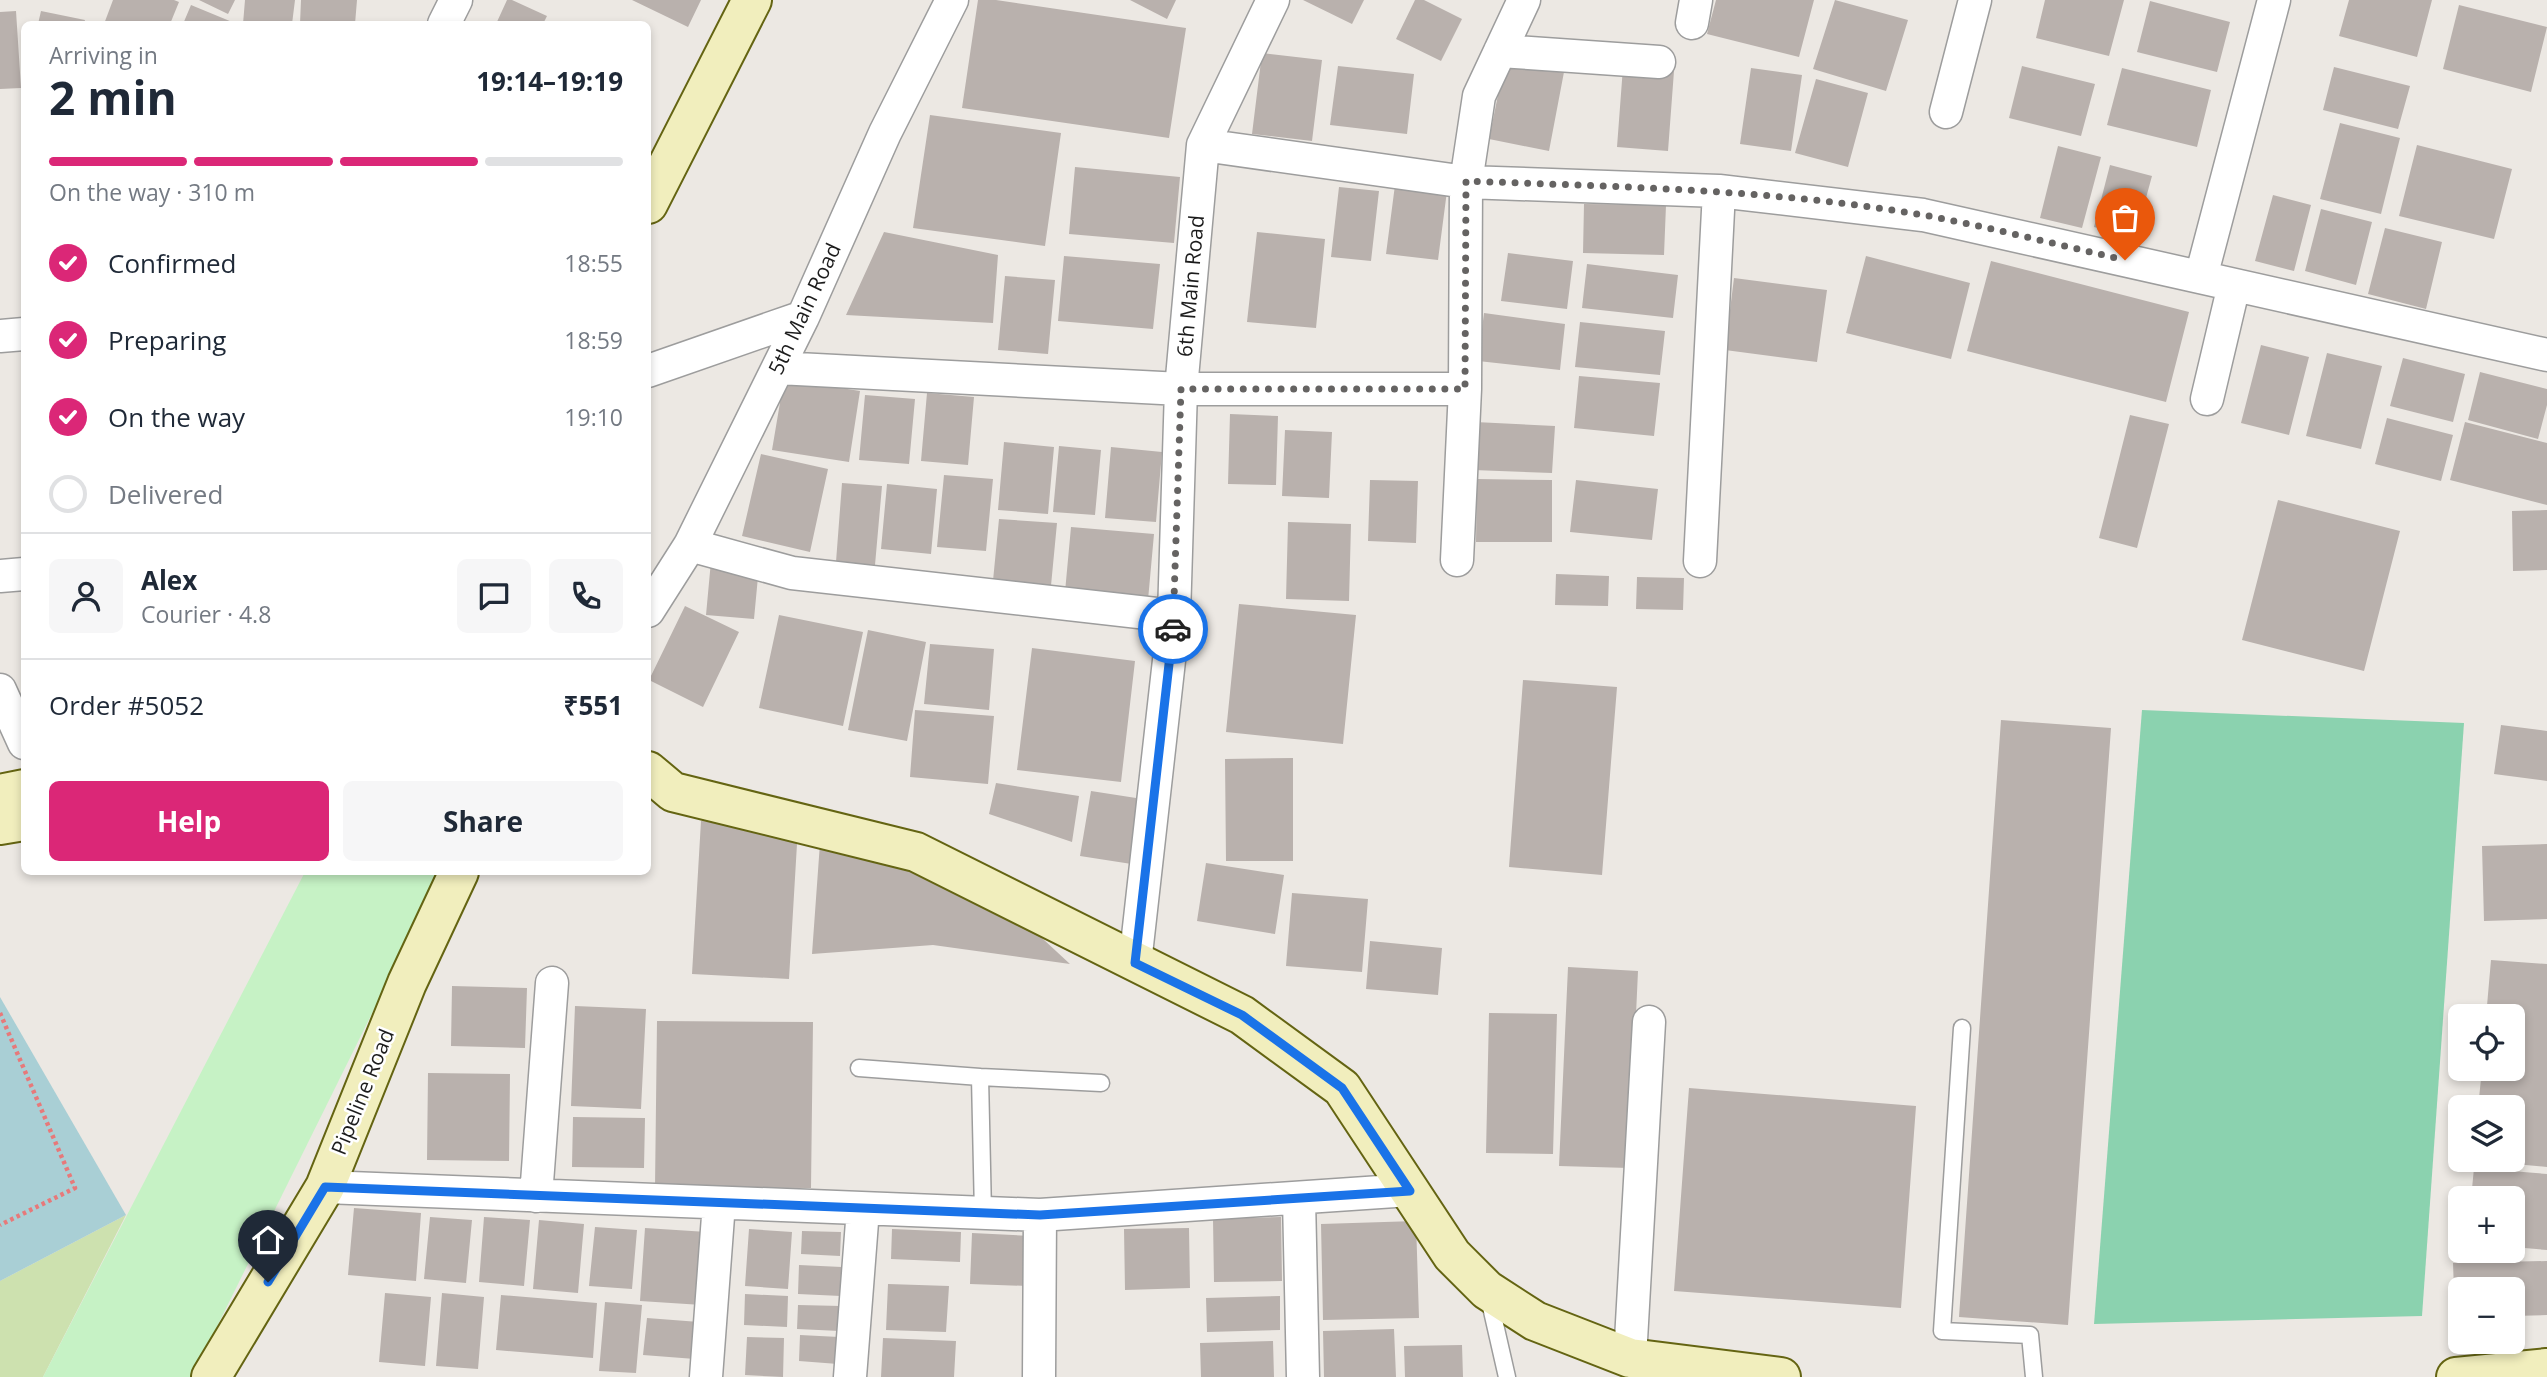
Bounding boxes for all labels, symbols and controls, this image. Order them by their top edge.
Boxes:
text: Arriving in [49,39,158,71]
text: 19:14–19:19 [476,63,623,99]
text: 2 min [49,66,177,128]
text: On the way · 310 m [49,176,255,208]
pin [2095,188,2155,260]
icon: bag [2106,199,2144,237]
street label: 6th Main Road [1170,214,1210,358]
street label: 5th Main Road [761,238,847,379]
icon: check [49,244,87,282]
text: Confirmed [108,245,236,281]
text: 18:55 [564,247,623,279]
icon: check [49,321,87,359]
text: Preparing [108,322,226,358]
text: 18:59 [564,324,623,356]
icon: check [49,398,87,436]
text: On the way [108,399,245,435]
text: 19:10 [564,401,623,433]
text: Delivered [108,476,223,512]
button: person [49,559,123,633]
button: chat [457,559,531,633]
button: phone [549,559,623,633]
text: Alex [141,562,197,598]
courier [1138,594,1208,664]
text: Courier · 4.8 [141,598,271,630]
icon: car [1154,610,1192,648]
text: Order #5052 [49,687,204,723]
text: ₹551 [564,687,623,723]
button: Help [49,781,329,861]
button: Share [343,781,623,861]
map controls [2448,1004,2525,1354]
button: locate [2448,1004,2525,1081]
street label: Pipeline Road [324,1025,400,1159]
button: layers [2448,1095,2525,1172]
button: + [2448,1186,2525,1263]
pin [238,1210,298,1282]
icon: home [249,1221,287,1259]
button: − [2448,1277,2525,1354]

